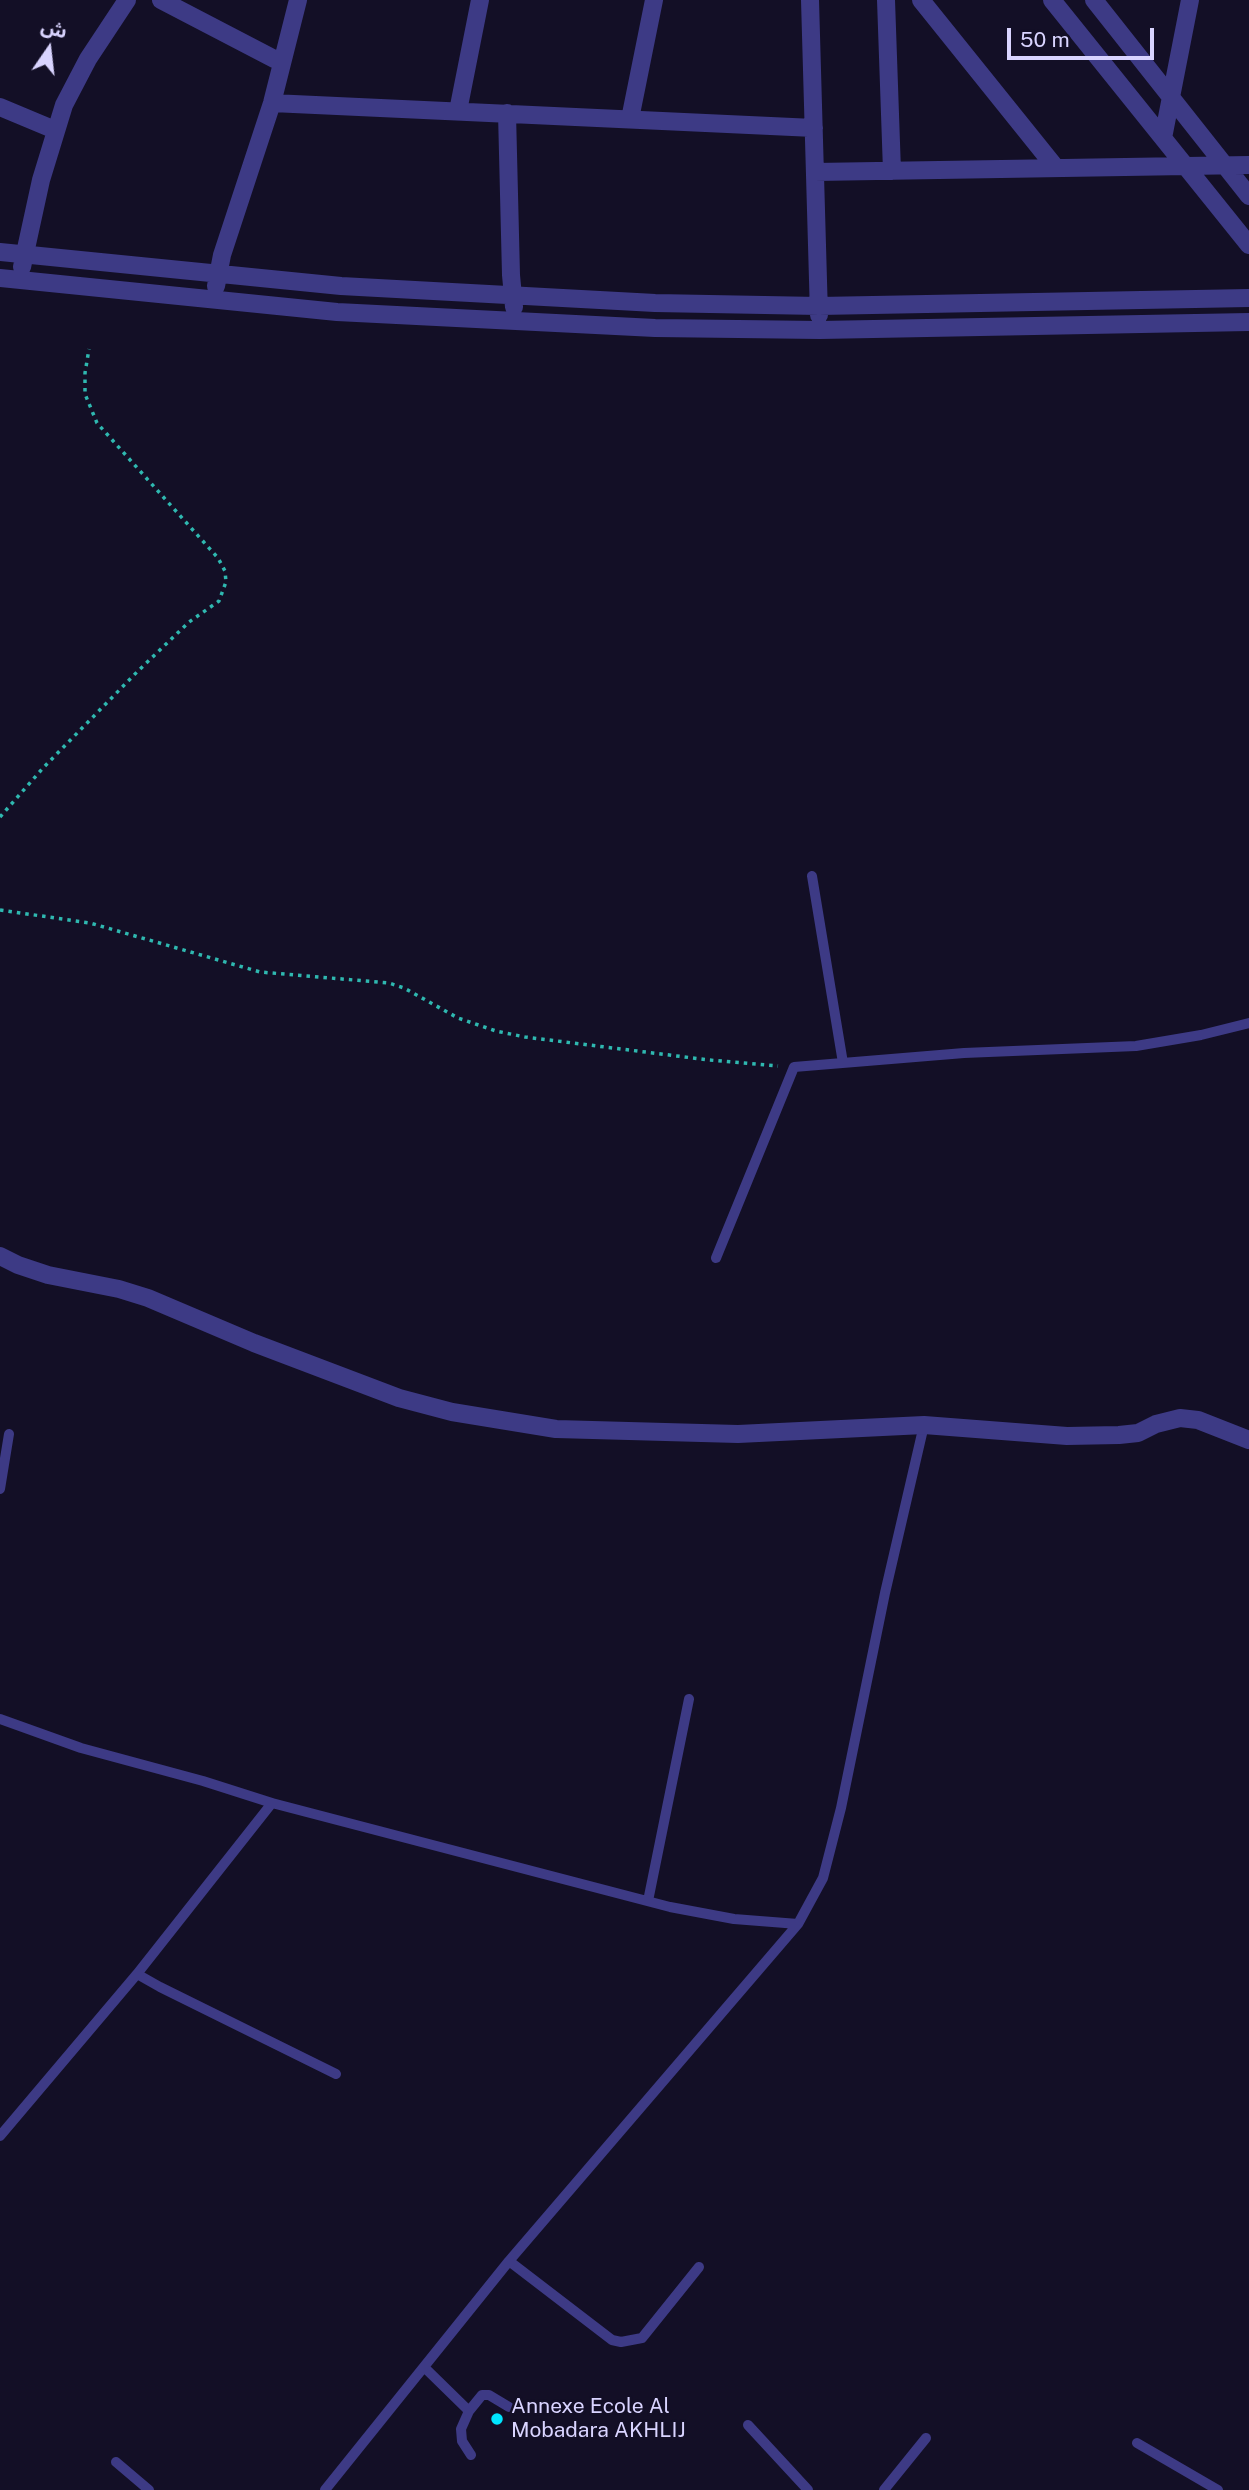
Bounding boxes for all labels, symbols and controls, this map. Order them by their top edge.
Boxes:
north arrow [14,14,84,84]
scale bar [1011,14,1158,58]
text: ش [39,15,69,42]
text: 50 m [1020,27,1070,52]
place label: Annexe Ecole Al Mobadara AKHLIJ [511,2394,686,2444]
marker: Annexe Ecole Al Mobadara AKHLIJ [489,2411,505,2427]

